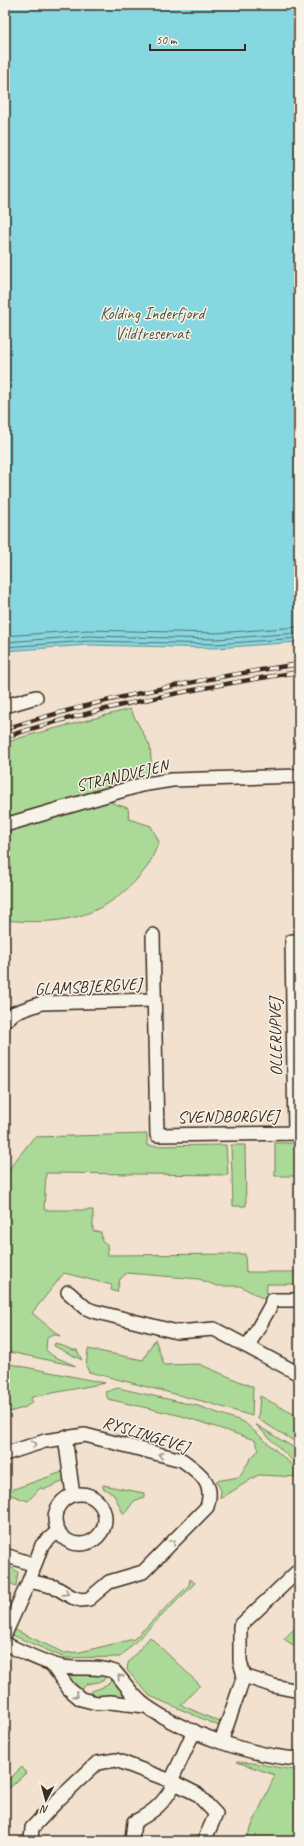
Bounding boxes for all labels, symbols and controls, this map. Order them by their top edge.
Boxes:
scale bar [150,26,245,52]
text: 50 m [156,32,178,48]
park label: Kolding Inderfjord Vildtreservat [100,303,207,344]
street label: STRANDVEJEN [74,754,172,796]
street label: GLAMSBJERGVEJ [34,973,145,1000]
street label: OLLERUPVEJ [264,995,287,1076]
street label: SVENDBORGVEJ [177,1105,282,1128]
street label: RYSLINGEVEJ [100,1411,194,1458]
one-way arrow [31,1441,38,1449]
one-way arrow [158,1451,164,1459]
one-way arrow [168,1539,176,1547]
one-way arrow [62,1588,69,1596]
one-way arrow [117,1674,124,1682]
one-way arrow [72,1690,79,1697]
north arrow [26,1780,66,1820]
text: N [39,1802,49,1817]

